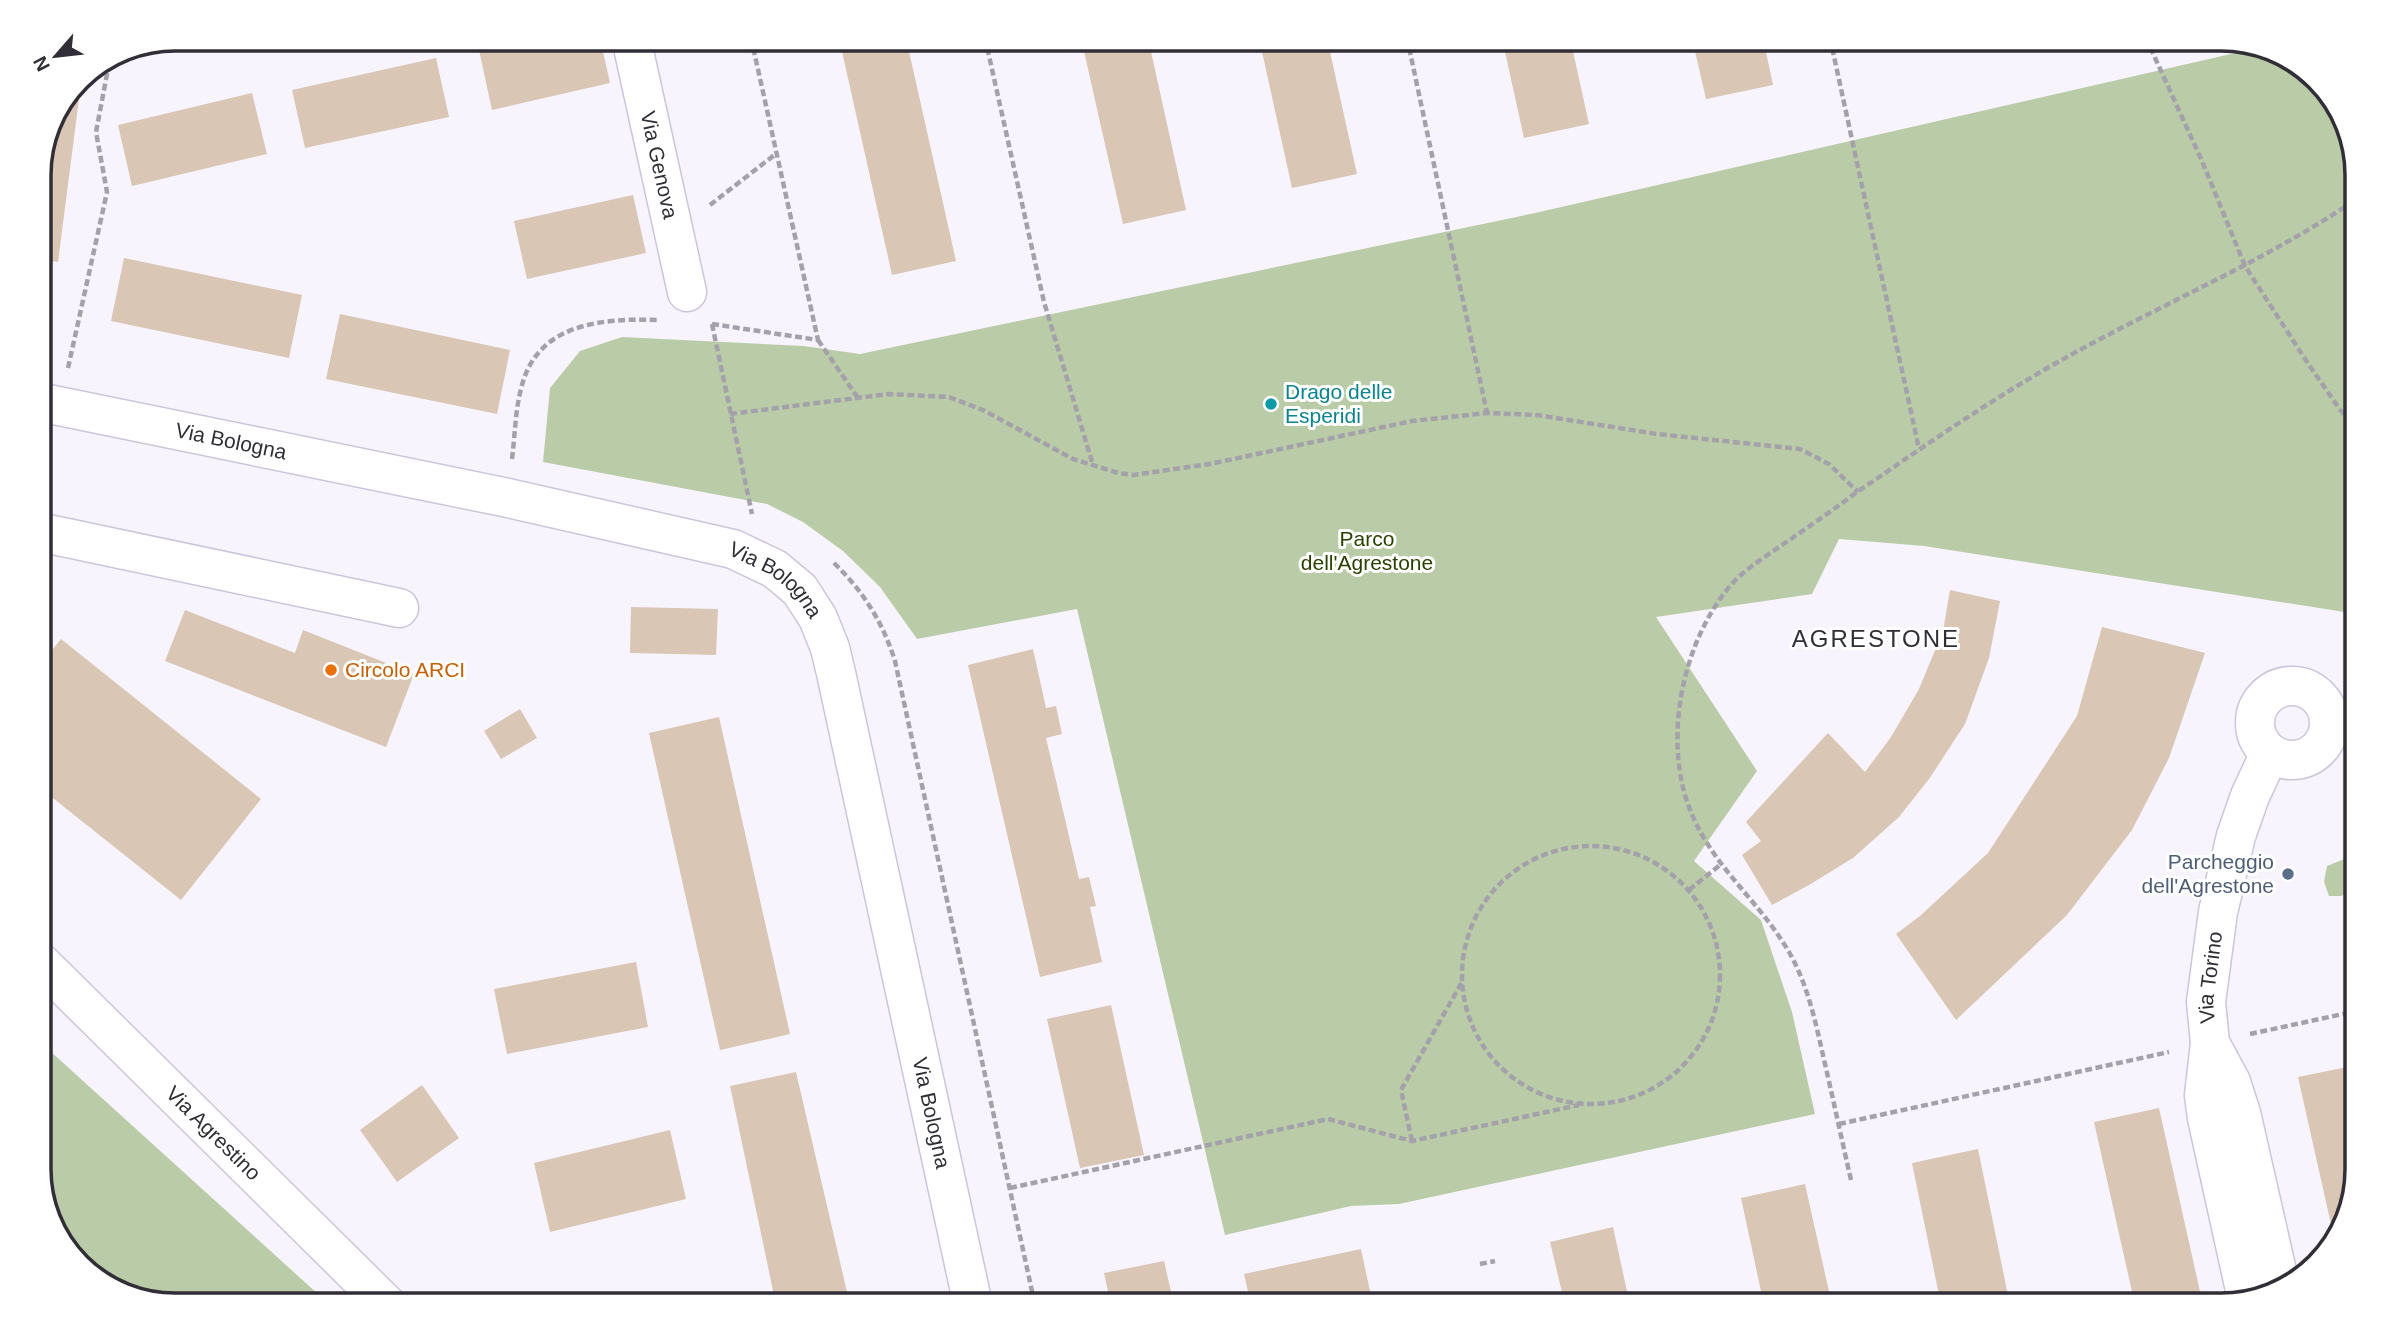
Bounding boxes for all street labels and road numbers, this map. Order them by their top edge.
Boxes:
street label: Via Genova [636,109,683,221]
street label: Via Bologna [173,418,289,463]
street label: Via Bologna [726,537,827,622]
street label: Via Torino [2194,930,2226,1025]
street label: Via Bologna [909,1055,955,1171]
street label: Via Agrestino [162,1081,266,1184]

